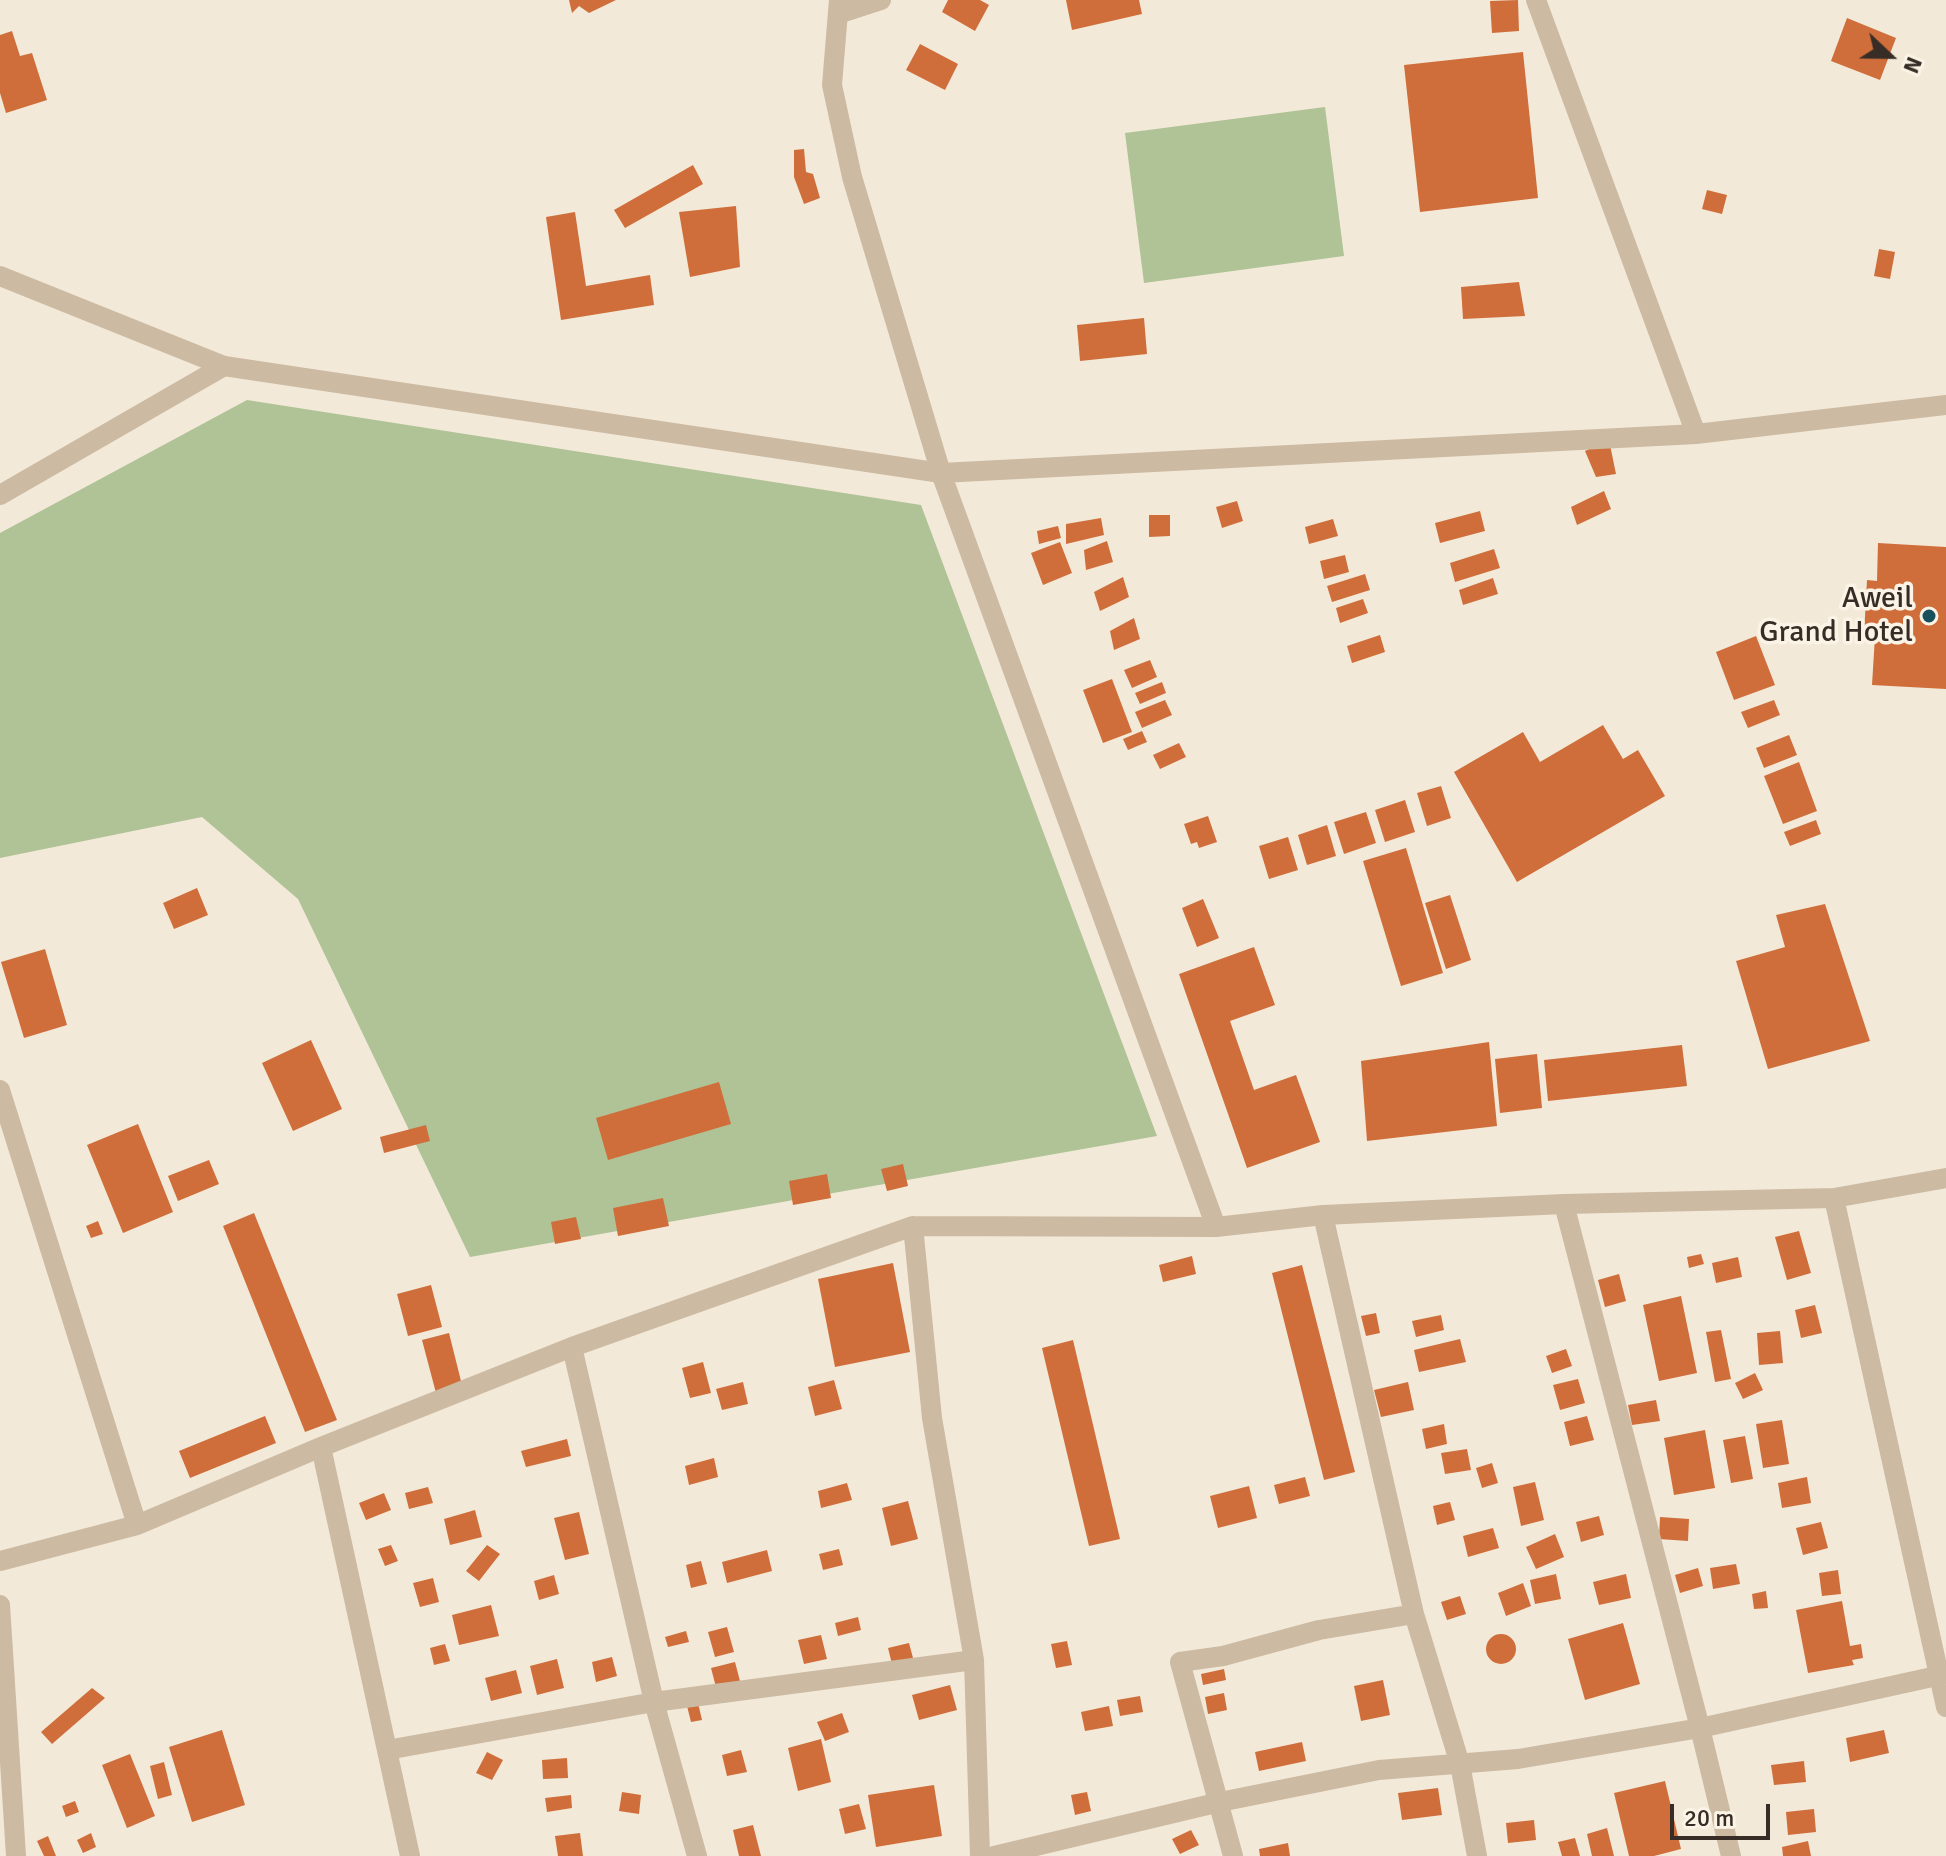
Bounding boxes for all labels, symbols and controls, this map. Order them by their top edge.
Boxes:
north arrow [1850,16,1930,96]
text: N [1897,53,1928,77]
place label: Aweil Grand Hotel [1759,581,1913,652]
marker: Aweil Grand Hotel [1920,607,1938,625]
scale bar [1674,1788,1774,1838]
text: 20 m [1684,1803,1734,1833]

